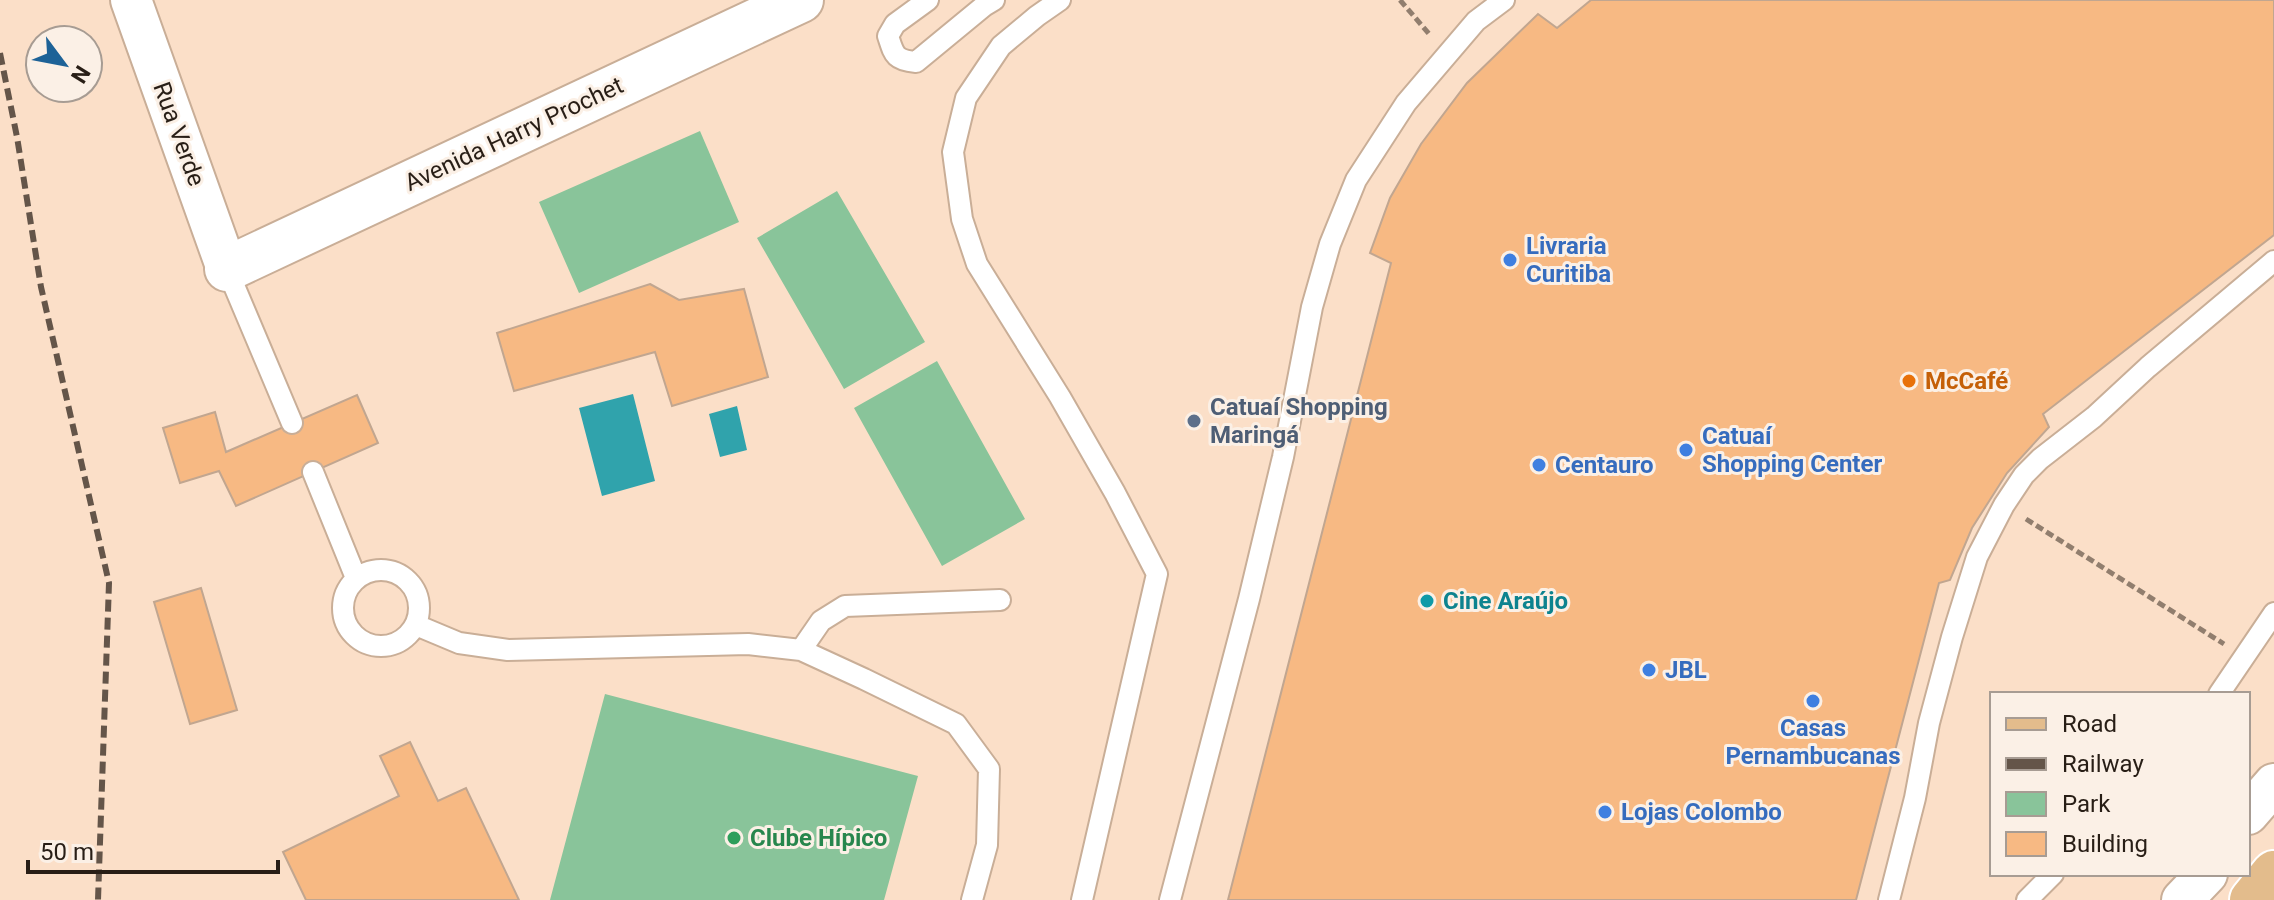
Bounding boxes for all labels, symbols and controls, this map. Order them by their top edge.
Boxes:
north arrow [24,24,104,104]
text: N [66,61,95,88]
street label: Avenida Harry Prochet [400,71,628,197]
street label: Rua Verde [147,78,211,190]
place label: Livraria Curitiba [1526,232,1611,288]
marker: Livraria Curitiba [1501,251,1519,269]
place label: McCafé [1925,367,2008,395]
marker: McCafé [1900,372,1918,390]
place label: Catuaí Shopping Maringá [1210,393,1388,449]
marker: Catuaí Shopping Maringá [1185,412,1203,430]
place label: Catuaí Shopping Center [1702,422,1882,478]
marker: Catuaí Shopping Center [1677,441,1695,459]
place label: Centauro [1555,451,1654,479]
marker: Centauro [1530,456,1548,474]
place label: Cine Araújo [1443,587,1568,615]
marker: Cine Araújo [1418,592,1436,610]
place label: JBL [1665,656,1707,684]
marker: JBL [1640,661,1658,679]
marker: Casas Pernambucanas [1804,692,1822,710]
legend [1990,692,2250,876]
text: Road [2062,710,2117,738]
place label: Casas Pernambucanas [1725,714,1901,770]
text: Railway [2062,750,2144,778]
text: Park [2062,790,2111,818]
place label: Lojas Colombo [1621,798,1782,826]
marker: Lojas Colombo [1596,803,1614,821]
scale bar [28,824,278,874]
place label: Clube Hípico [750,824,887,852]
marker: Clube Hípico [725,829,743,847]
text: Building [2062,830,2148,858]
text: 50 m [40,838,94,866]

